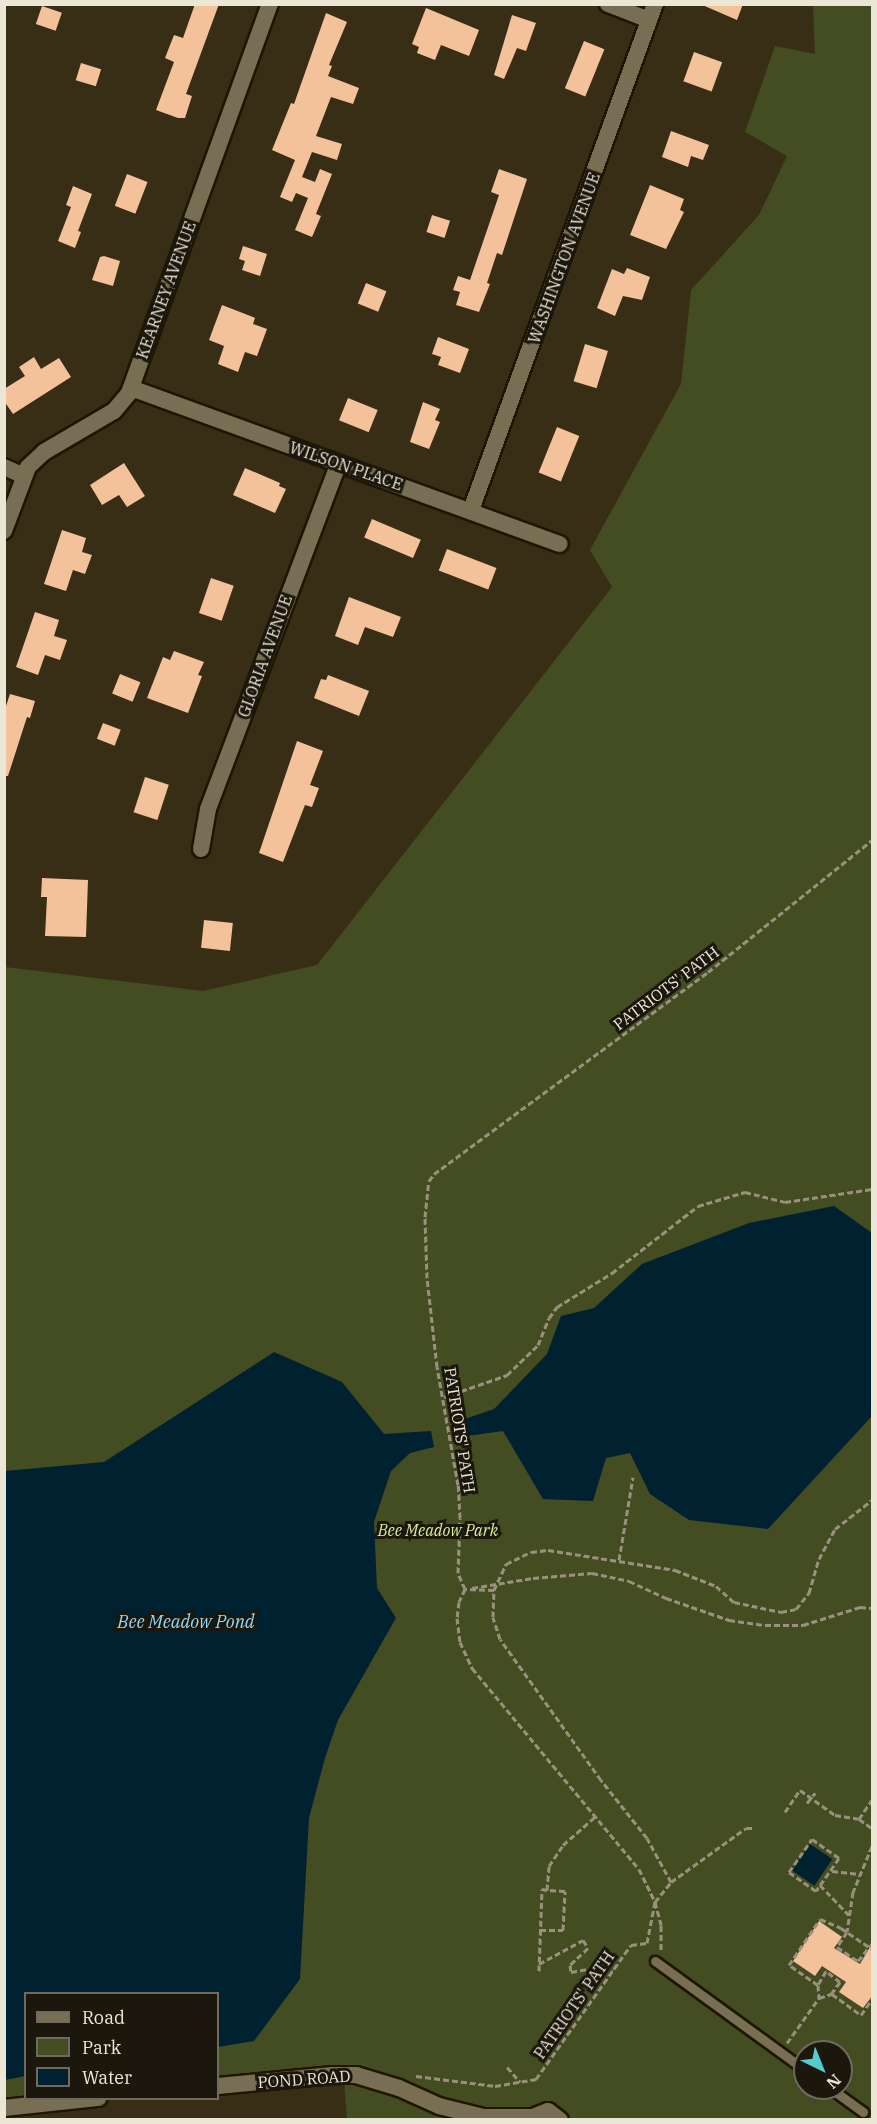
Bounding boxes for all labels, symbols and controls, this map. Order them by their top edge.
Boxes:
street label: WASHINGTON AVENUE [524,170,604,346]
street label: KEARNEY AVENUE [132,219,200,361]
street label: WILSON PLACE [287,438,405,494]
street label: GLORIA AVENUE [234,592,296,720]
street label: PATRIOTS' PATH [609,942,723,1034]
street label: PATRIOTS' PATH [441,1366,479,1494]
park label: Bee Meadow Park [378,1520,498,1540]
water label: Bee Meadow Pond [117,1611,255,1633]
street label: PATRIOTS' PATH [530,1947,618,2063]
legend [24,1992,219,2100]
text: Road [82,2006,125,2029]
text: Park [82,2036,121,2059]
north arrow [793,2040,853,2100]
text: Water [82,2066,132,2089]
street label: POND ROAD [257,2066,351,2092]
text: N [822,2070,845,2093]

